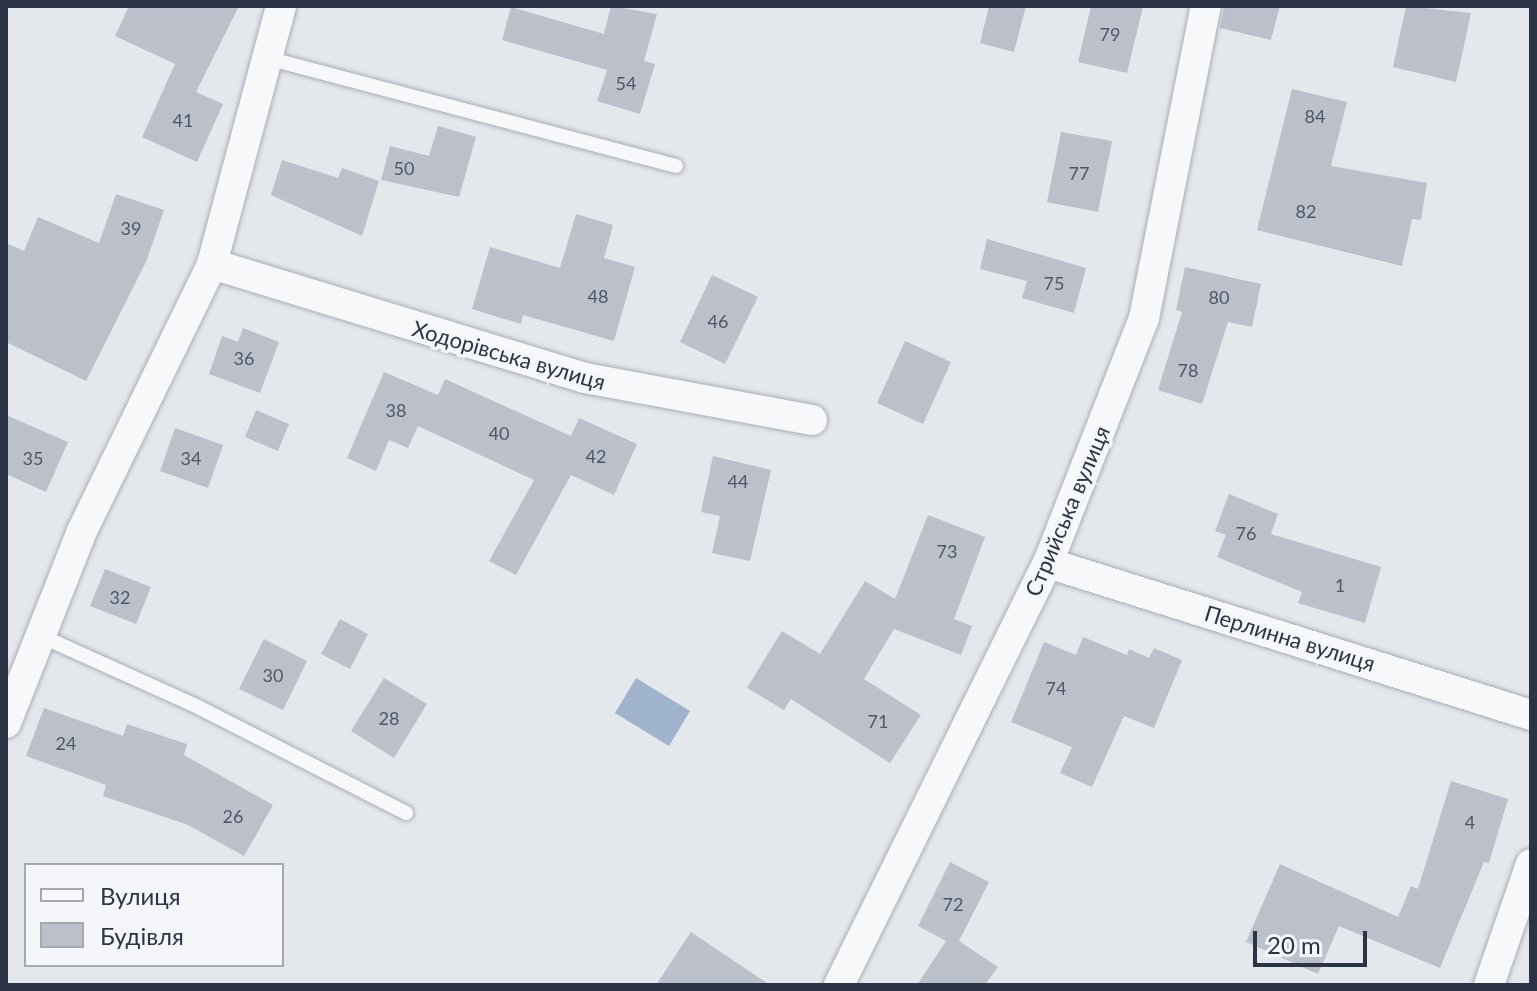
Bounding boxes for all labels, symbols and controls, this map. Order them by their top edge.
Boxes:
house number: 79 [1100,23,1120,45]
house number: 54 [616,72,636,94]
house number: 84 [1305,105,1325,127]
house number: 41 [173,109,193,131]
house number: 50 [394,157,414,179]
house number: 77 [1069,162,1089,184]
house number: 82 [1296,200,1316,222]
house number: 39 [121,217,141,239]
house number: 75 [1044,272,1064,294]
house number: 48 [588,285,608,307]
house number: 80 [1209,286,1229,308]
house number: 46 [708,310,728,332]
street label: Ходорівська вулиця [409,315,609,395]
house number: 36 [234,347,254,369]
house number: 78 [1178,359,1198,381]
house number: 38 [386,399,406,421]
house number: 40 [489,422,509,444]
street label: Стрийська вулиця [1019,422,1115,600]
house number: 42 [586,445,606,467]
house number: 35 [23,447,43,469]
house number: 34 [181,447,201,469]
house number: 44 [728,470,748,492]
house number: 76 [1236,522,1256,544]
house number: 73 [937,540,957,562]
house number: 1 [1335,574,1345,596]
house number: 32 [110,586,130,608]
street label: Перлинна вулиця [1202,600,1378,676]
house number: 30 [263,664,283,686]
house number: 74 [1046,677,1066,699]
house number: 28 [379,707,399,729]
house number: 71 [868,710,888,732]
house number: 24 [56,732,76,754]
house number: 26 [223,805,243,827]
house number: 4 [1465,811,1475,833]
legend [24,863,284,967]
text: Вулиця [100,881,181,910]
house number: 72 [943,893,963,915]
scale bar [1257,915,1371,965]
text: Будівля [100,921,184,950]
text: 20 m [1267,930,1321,959]

